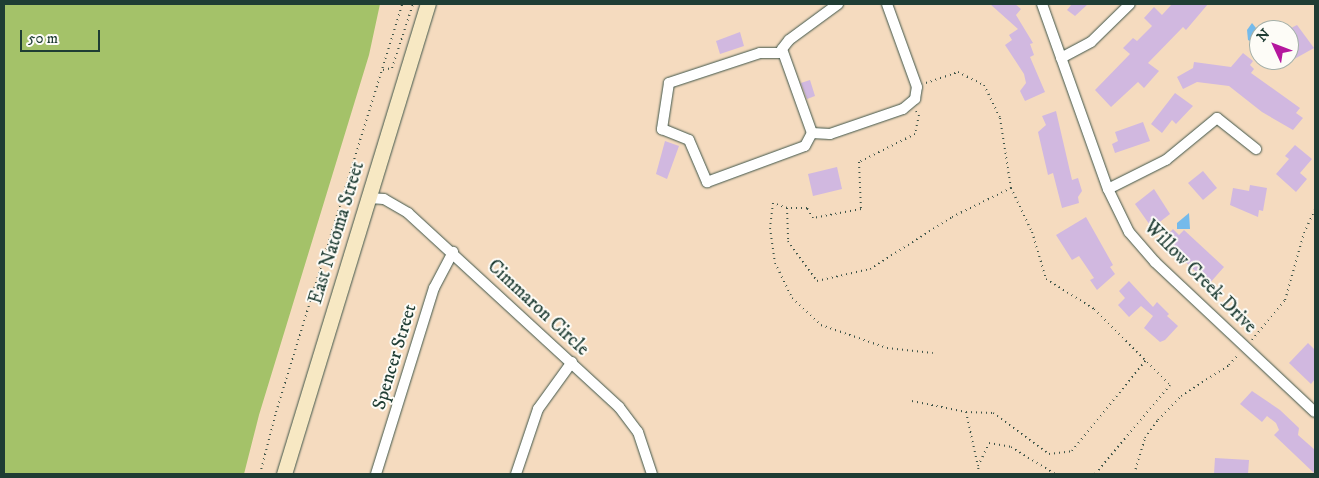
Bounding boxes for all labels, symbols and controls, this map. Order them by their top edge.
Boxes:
scale bar [22,20,102,52]
north arrow [1249,20,1299,70]
text: N [1253,25,1274,46]
text: 50 m [28,29,58,48]
street label: East Natoma Street [304,159,370,307]
street label: Willow Creek Drive [1139,216,1261,338]
street label: Cimmaron Circle [482,255,594,361]
street label: Spencer Street [368,301,422,413]

